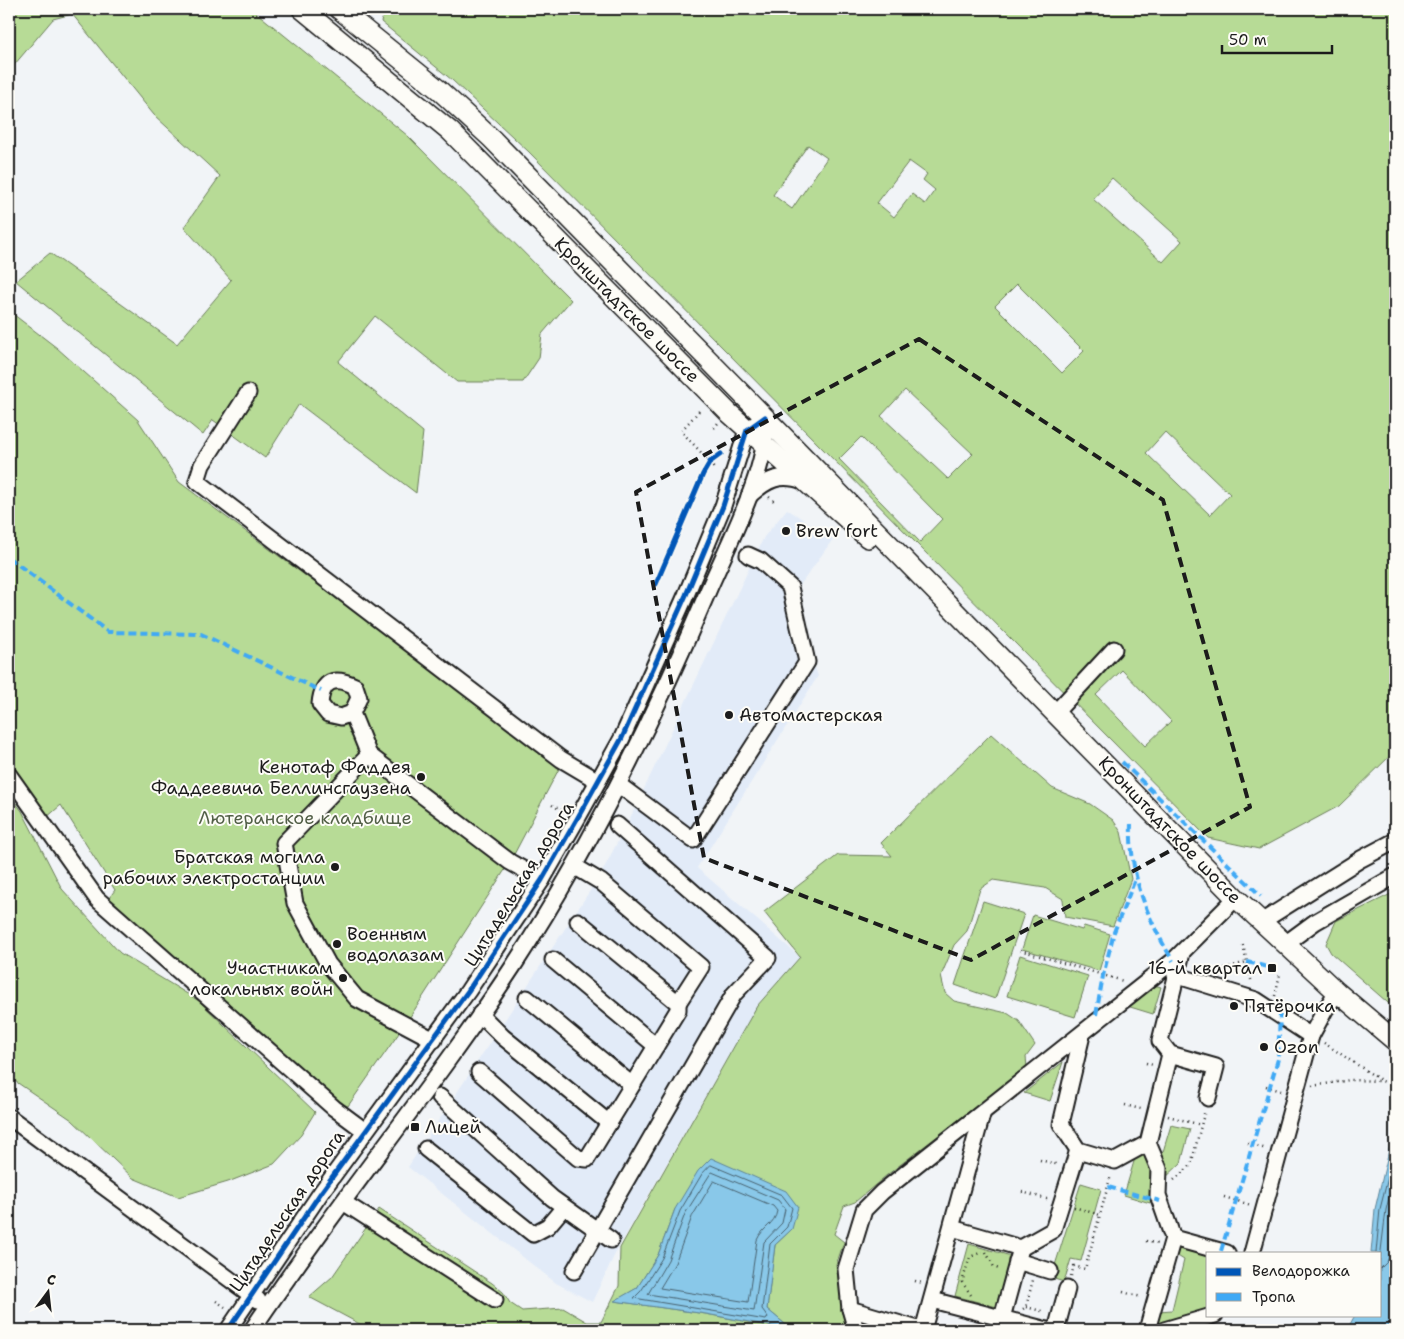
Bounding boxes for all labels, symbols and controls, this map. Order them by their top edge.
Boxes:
scale bar [1222,22,1332,54]
text: 50 m [1229,30,1267,50]
street label: Кронштадтское шоссе [549,232,705,388]
place label: Brew fort [796,519,878,543]
marker: Brew fort [780,525,792,537]
place label: Автомастерская [739,703,883,727]
marker: Автомастерская [723,709,735,721]
street label: Кронштадтское шоссе [1093,751,1247,909]
place label: Кенотаф Фаддея Фаддеевича Беллинсгаузена [151,755,411,800]
marker: Кенотаф Фаддея Фаддеевича Беллинсгаузена [415,771,427,783]
street label: Цитадельская дорога [458,797,580,971]
park label: Лютеранское кладбище [198,806,412,830]
place label: Братская могила рабочих электростанции [103,845,325,890]
marker: Братская могила рабочих электростанции [329,861,341,873]
place label: Военным водолазам [347,922,444,967]
marker: Военным водолазам [331,938,343,950]
place label: Участникам локальных войн [190,956,333,1001]
place label: 16-й квартал [1148,956,1262,980]
marker: 16-й квартал [1266,962,1278,974]
marker: Участникам локальных войн [337,972,349,984]
place label: Пятёрочка [1244,994,1335,1018]
marker: Пятёрочка [1228,1000,1240,1012]
place label: Ozon [1274,1035,1319,1059]
marker: Ozon [1258,1041,1270,1053]
place label: Лицей [425,1115,482,1139]
marker: Лицей [409,1121,421,1133]
street label: Цитадельская дорога [224,1125,350,1297]
legend [1206,1252,1382,1316]
text: Велодорожка [1252,1261,1351,1281]
north arrow [22,1266,72,1316]
text: С [45,1270,58,1289]
text: Тропа [1252,1287,1296,1307]

